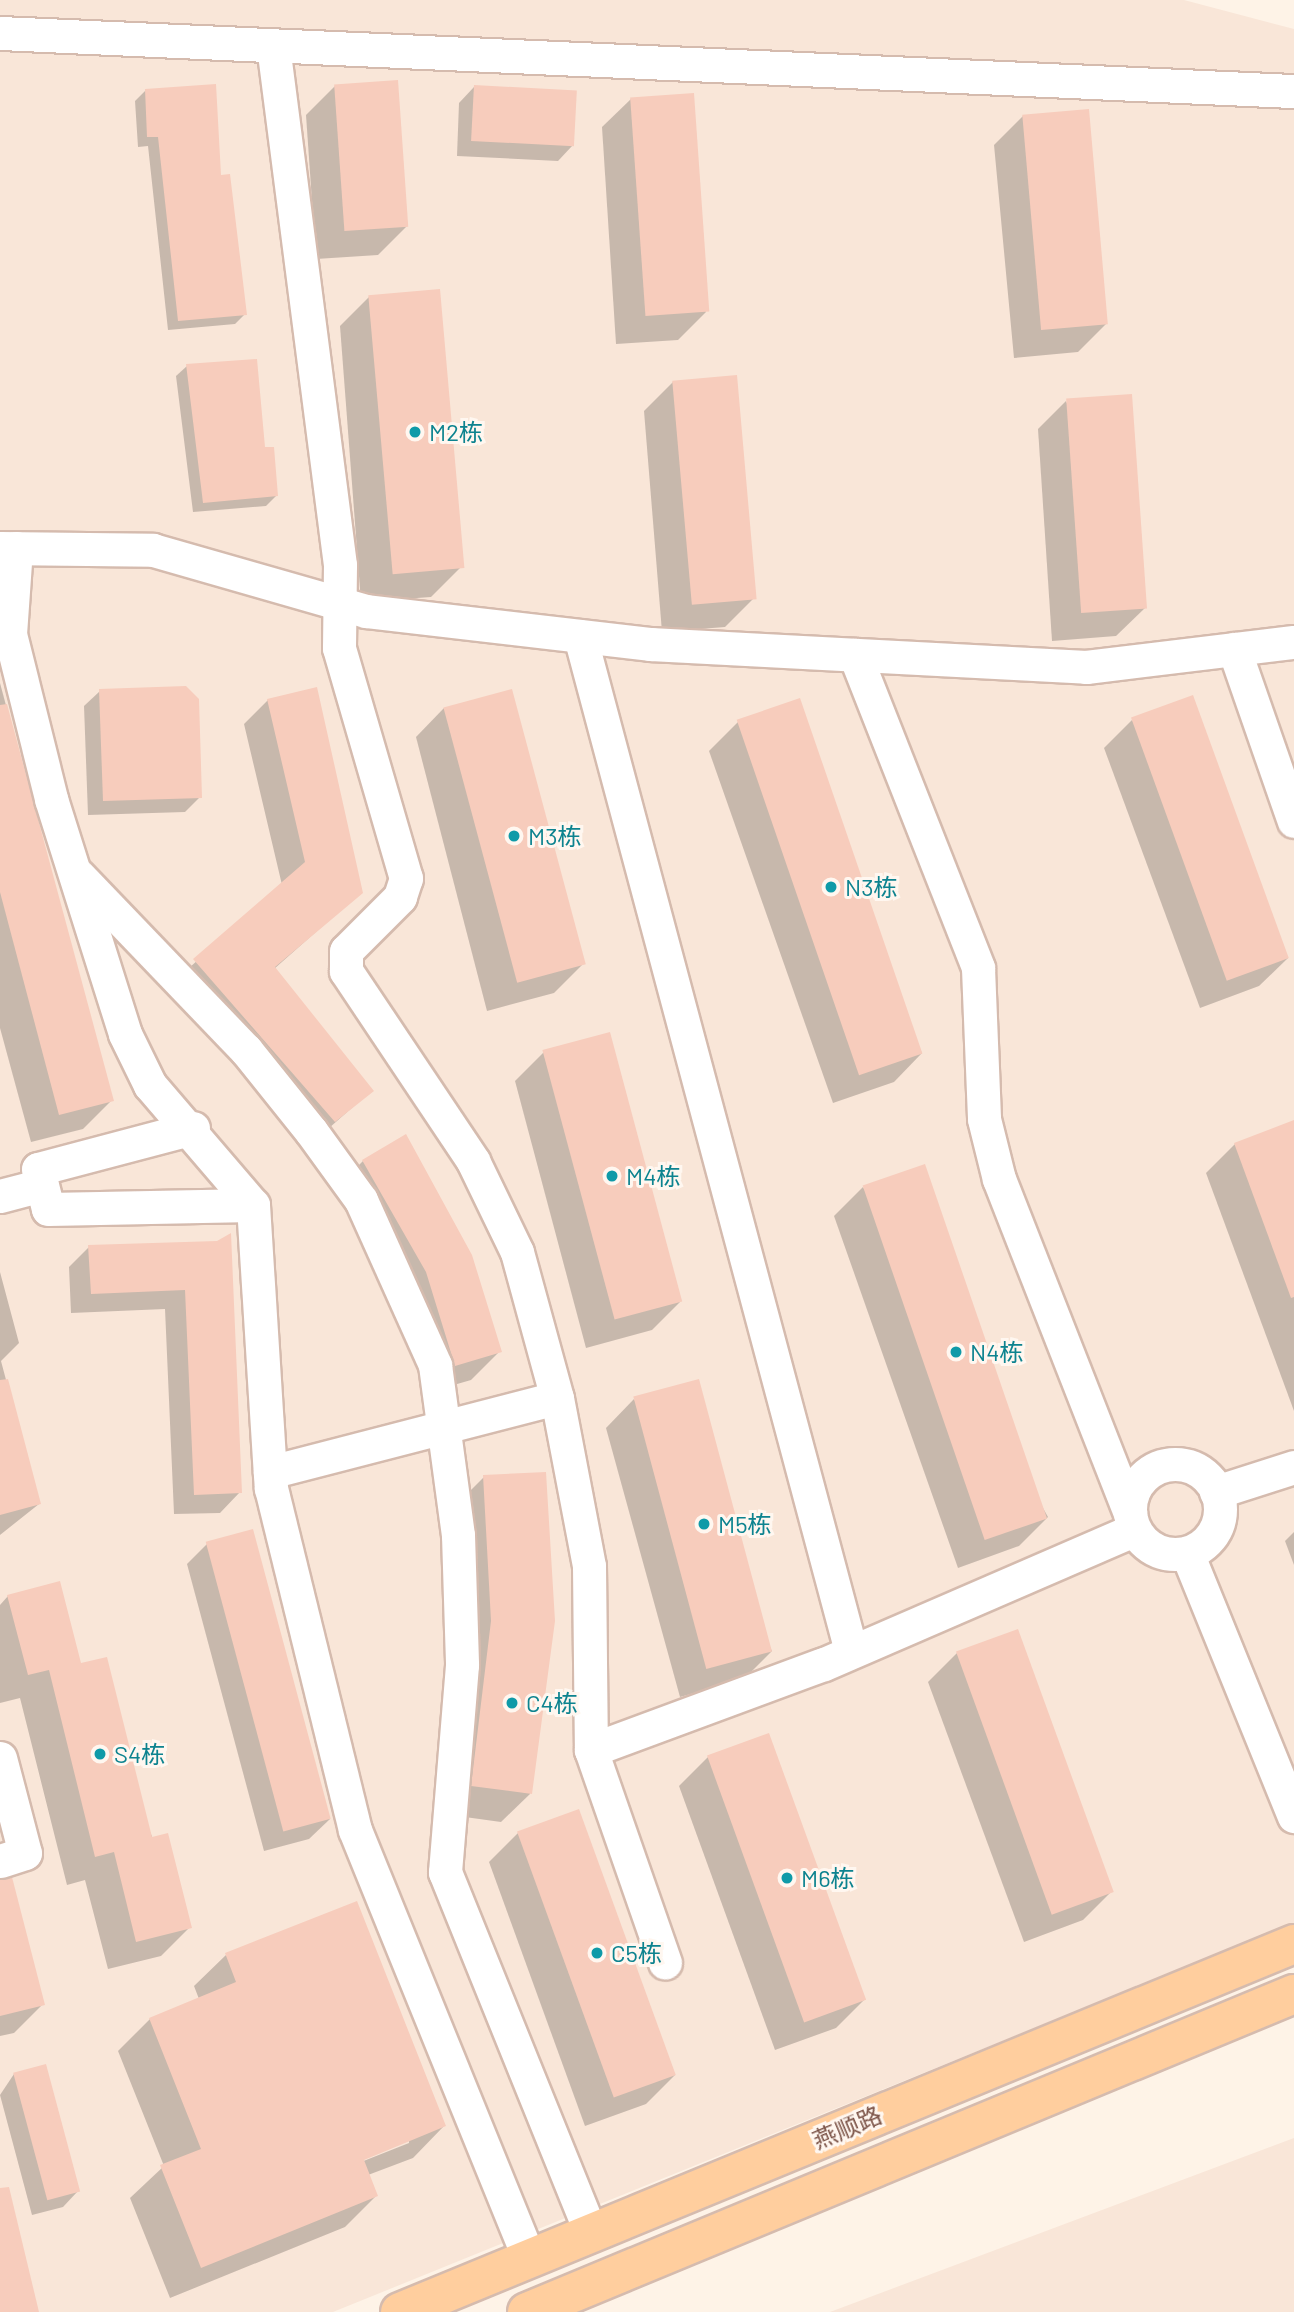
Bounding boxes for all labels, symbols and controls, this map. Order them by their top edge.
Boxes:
place label: M2栋 [429,418,483,446]
marker: M2栋 [407,424,423,440]
place label: M3栋 [528,822,582,850]
marker: M3栋 [506,828,522,844]
place label: N3栋 [845,873,898,901]
marker: N3栋 [823,879,839,895]
place label: M4栋 [626,1162,680,1190]
marker: M4栋 [604,1168,620,1184]
place label: N4栋 [970,1338,1023,1366]
marker: N4栋 [948,1344,964,1360]
place label: M5栋 [718,1510,771,1538]
marker: M5栋 [696,1516,712,1532]
place label: C4栋 [526,1689,578,1717]
marker: C4栋 [504,1695,520,1711]
place label: S4栋 [114,1740,165,1768]
marker: S4栋 [92,1746,108,1762]
place label: M6栋 [801,1864,855,1892]
marker: M6栋 [779,1870,795,1886]
place label: C5栋 [611,1939,662,1967]
marker: C5栋 [589,1945,605,1961]
street label: 燕顺路 [808,2100,886,2154]

